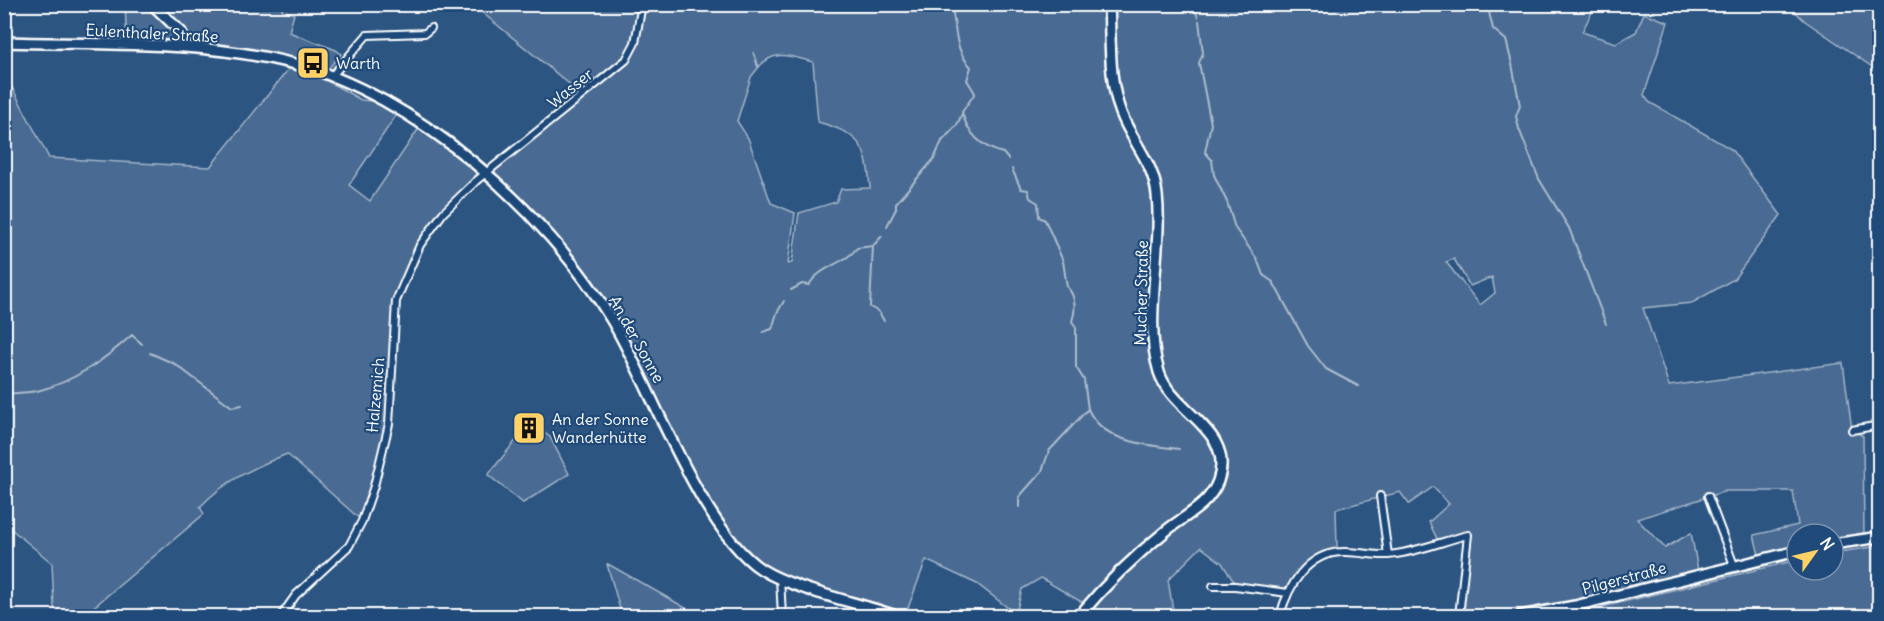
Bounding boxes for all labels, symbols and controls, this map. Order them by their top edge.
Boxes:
street label: Eulenthaler Straße [85,20,219,46]
bus stop icon: Warth [295,45,331,81]
place label: Warth [336,53,380,73]
street label: Wasser [543,63,597,112]
street label: Mucher Straße [1130,240,1152,346]
street label: An der Sonne [605,292,669,386]
street label: Halzemich [362,357,388,433]
place label: An der Sonne Wanderhütte [552,409,649,447]
building icon: An der Sonne Wanderhütte [511,410,547,446]
north arrow [1785,522,1845,582]
text: N [1816,533,1839,554]
street label: Pilgerstraße [1580,557,1668,599]

